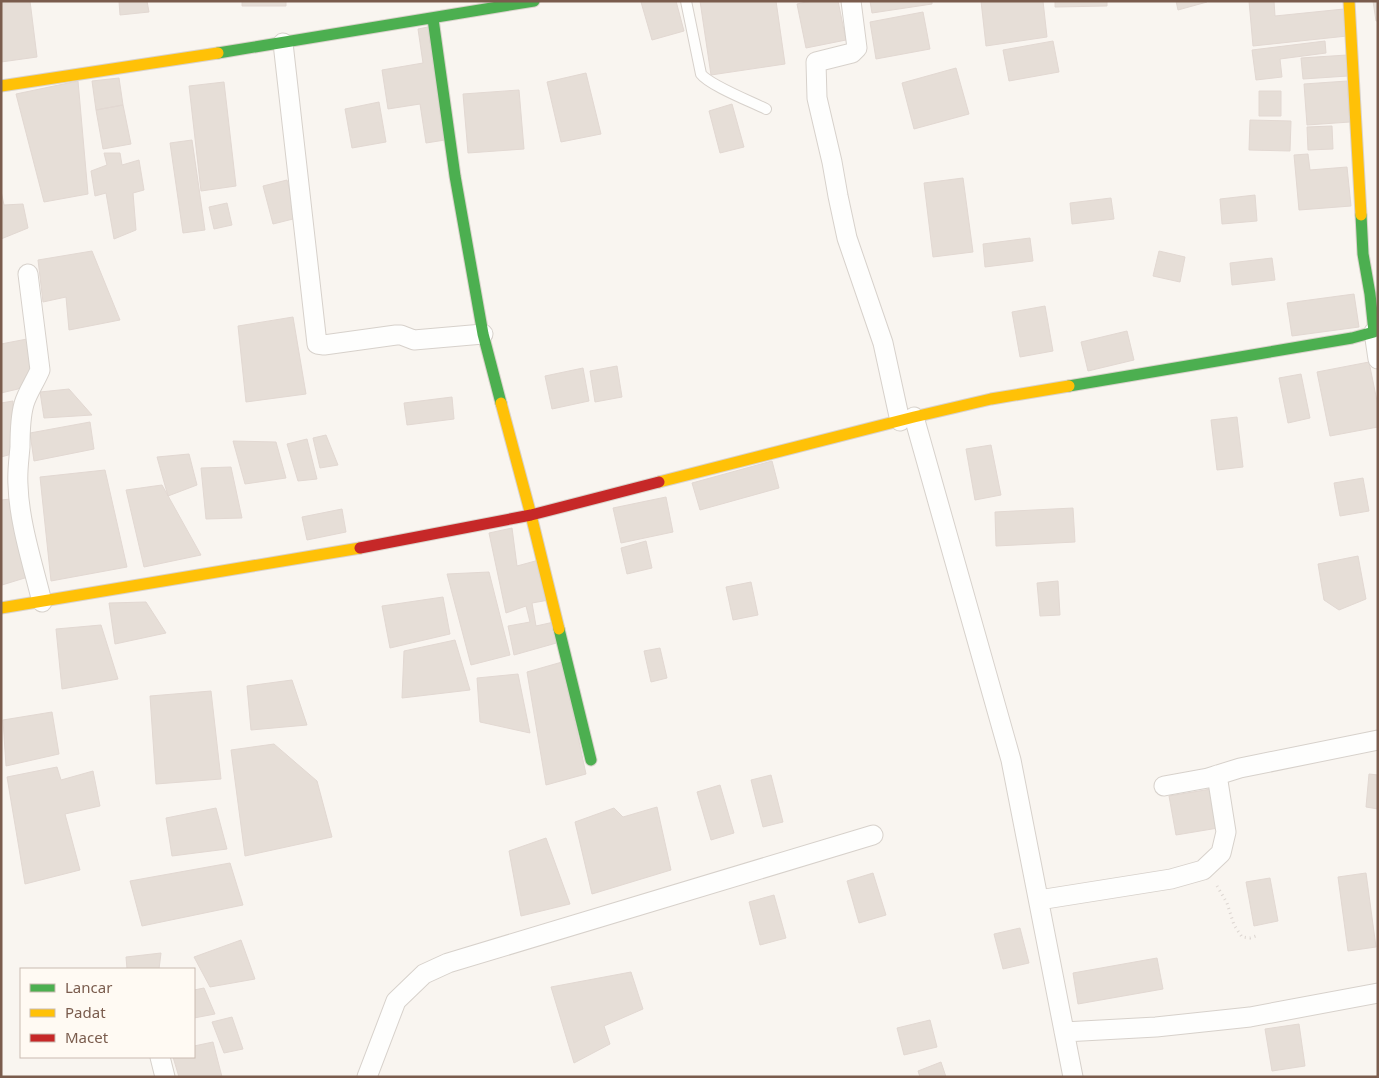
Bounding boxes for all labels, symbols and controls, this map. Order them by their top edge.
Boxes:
legend [20,968,195,1058]
text: Lancar [65,977,112,997]
text: Padat [65,1002,106,1022]
text: Macet [65,1027,109,1047]

